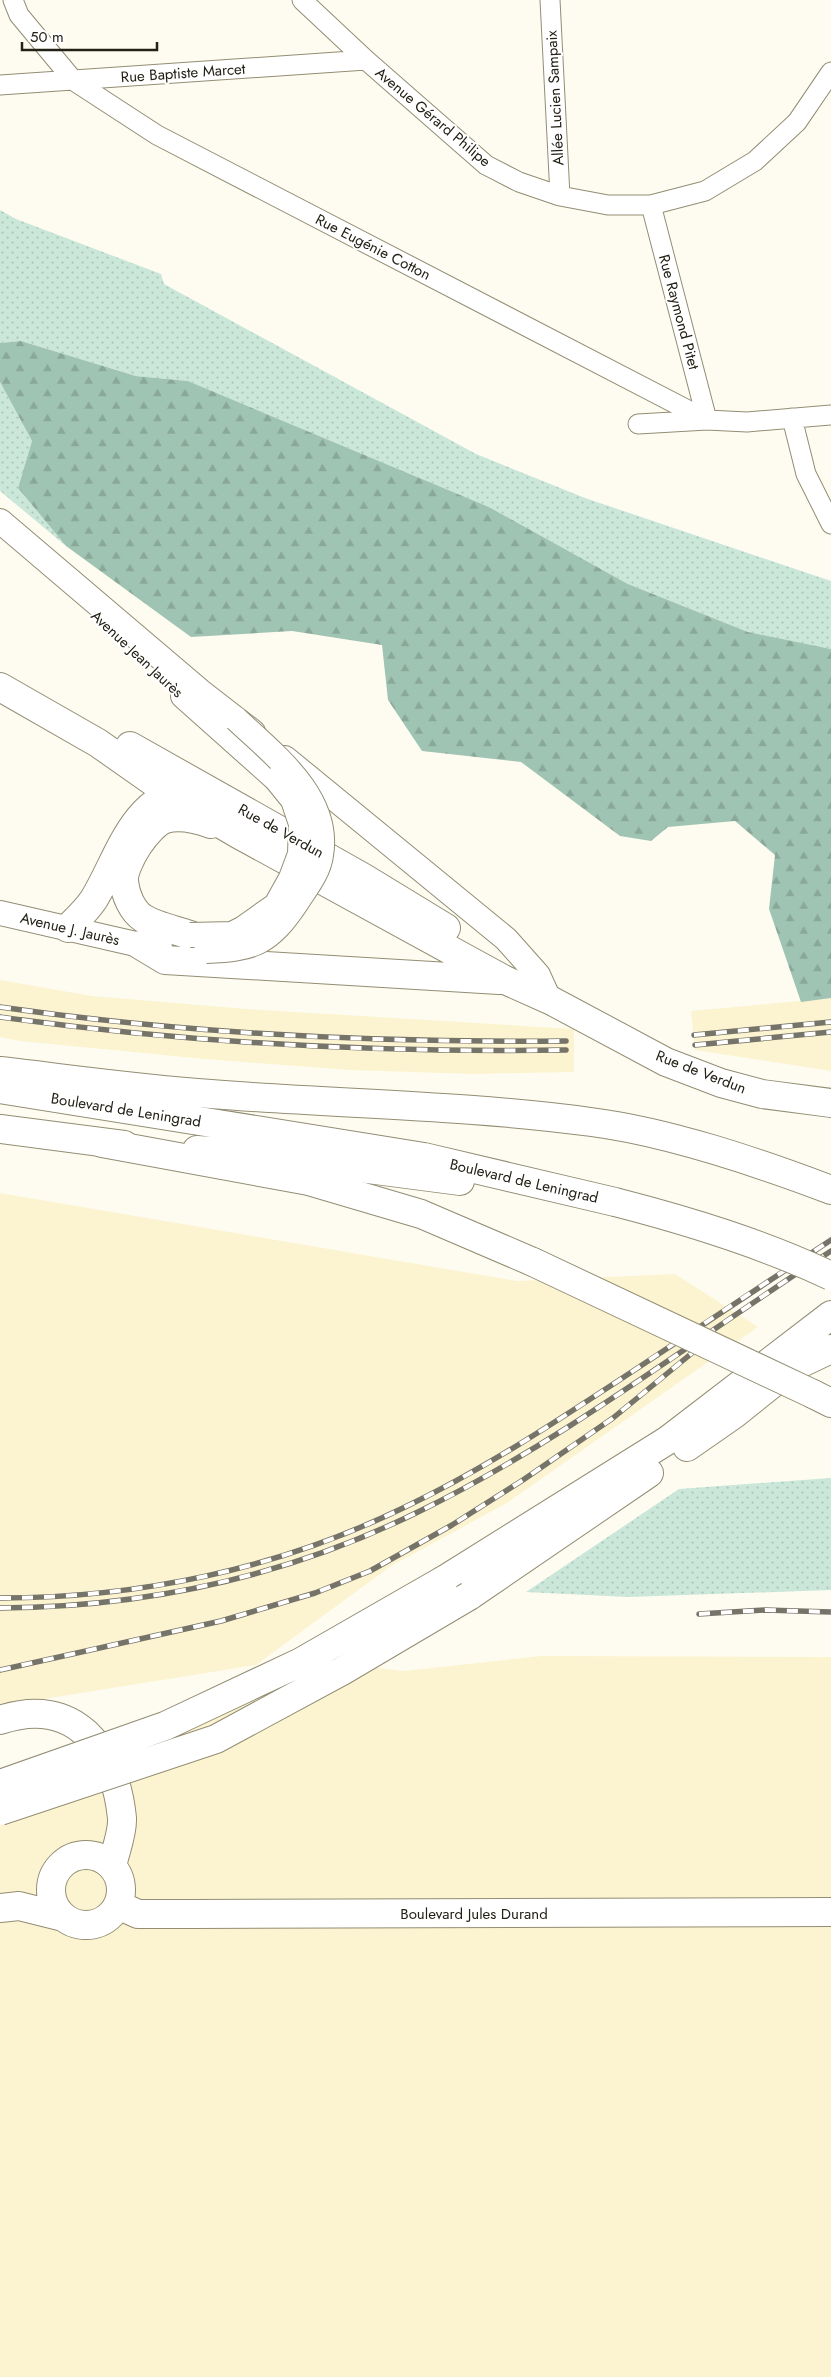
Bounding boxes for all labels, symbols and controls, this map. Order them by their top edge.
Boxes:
scale bar [22,20,158,52]
text: 50 m [30,26,64,48]
street label: Allée Lucien Sampaix [540,29,570,166]
street label: Rue Baptiste Marcet [120,58,246,88]
street label: Avenue Gérard Philipe [370,62,496,172]
street label: Rue Eugénie Cotton [312,208,434,286]
street label: Rue Raymond Pitet [653,252,705,372]
street label: Avenue Jean Jaurès [86,605,188,703]
street label: Rue de Verdun [234,798,328,864]
street label: Avenue J. Jaurès [18,907,122,951]
street label: Rue de Verdun [653,1045,749,1099]
street label: Boulevard de Leningrad [49,1087,203,1133]
street label: Boulevard de Leningrad [448,1153,600,1209]
street label: Boulevard Jules Durand [400,1903,548,1925]

